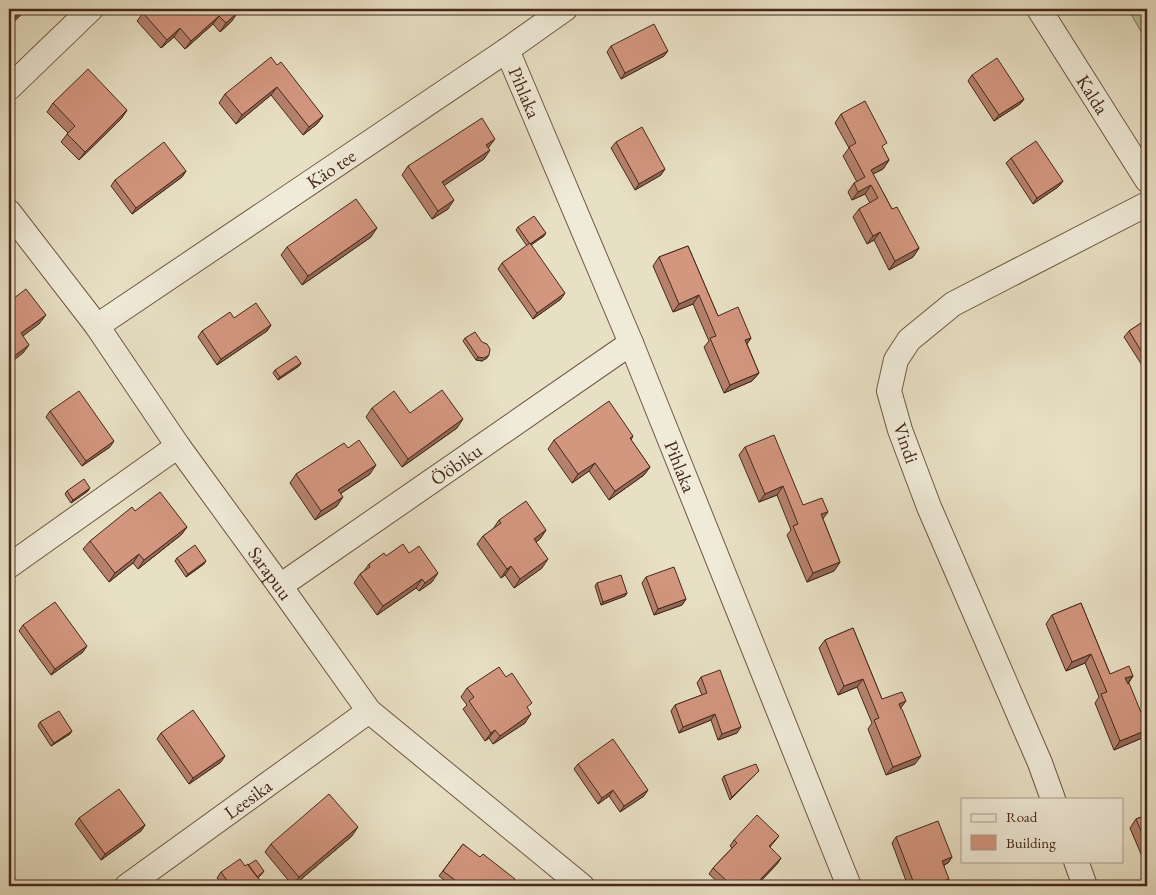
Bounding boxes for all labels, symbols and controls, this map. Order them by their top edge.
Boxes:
street label: Pihlaka [503,63,547,122]
street label: Kalda [1071,70,1115,119]
street label: Käo tee [301,143,360,194]
street label: Vindi [887,419,925,467]
street label: Pihlaka [659,437,702,496]
street label: Ööbiku [425,438,487,491]
street label: Sarapuu [243,541,298,605]
street label: Leesika [219,773,277,824]
legend [961,798,1124,862]
text: Road [1006,807,1038,826]
text: Building [1006,833,1056,852]

